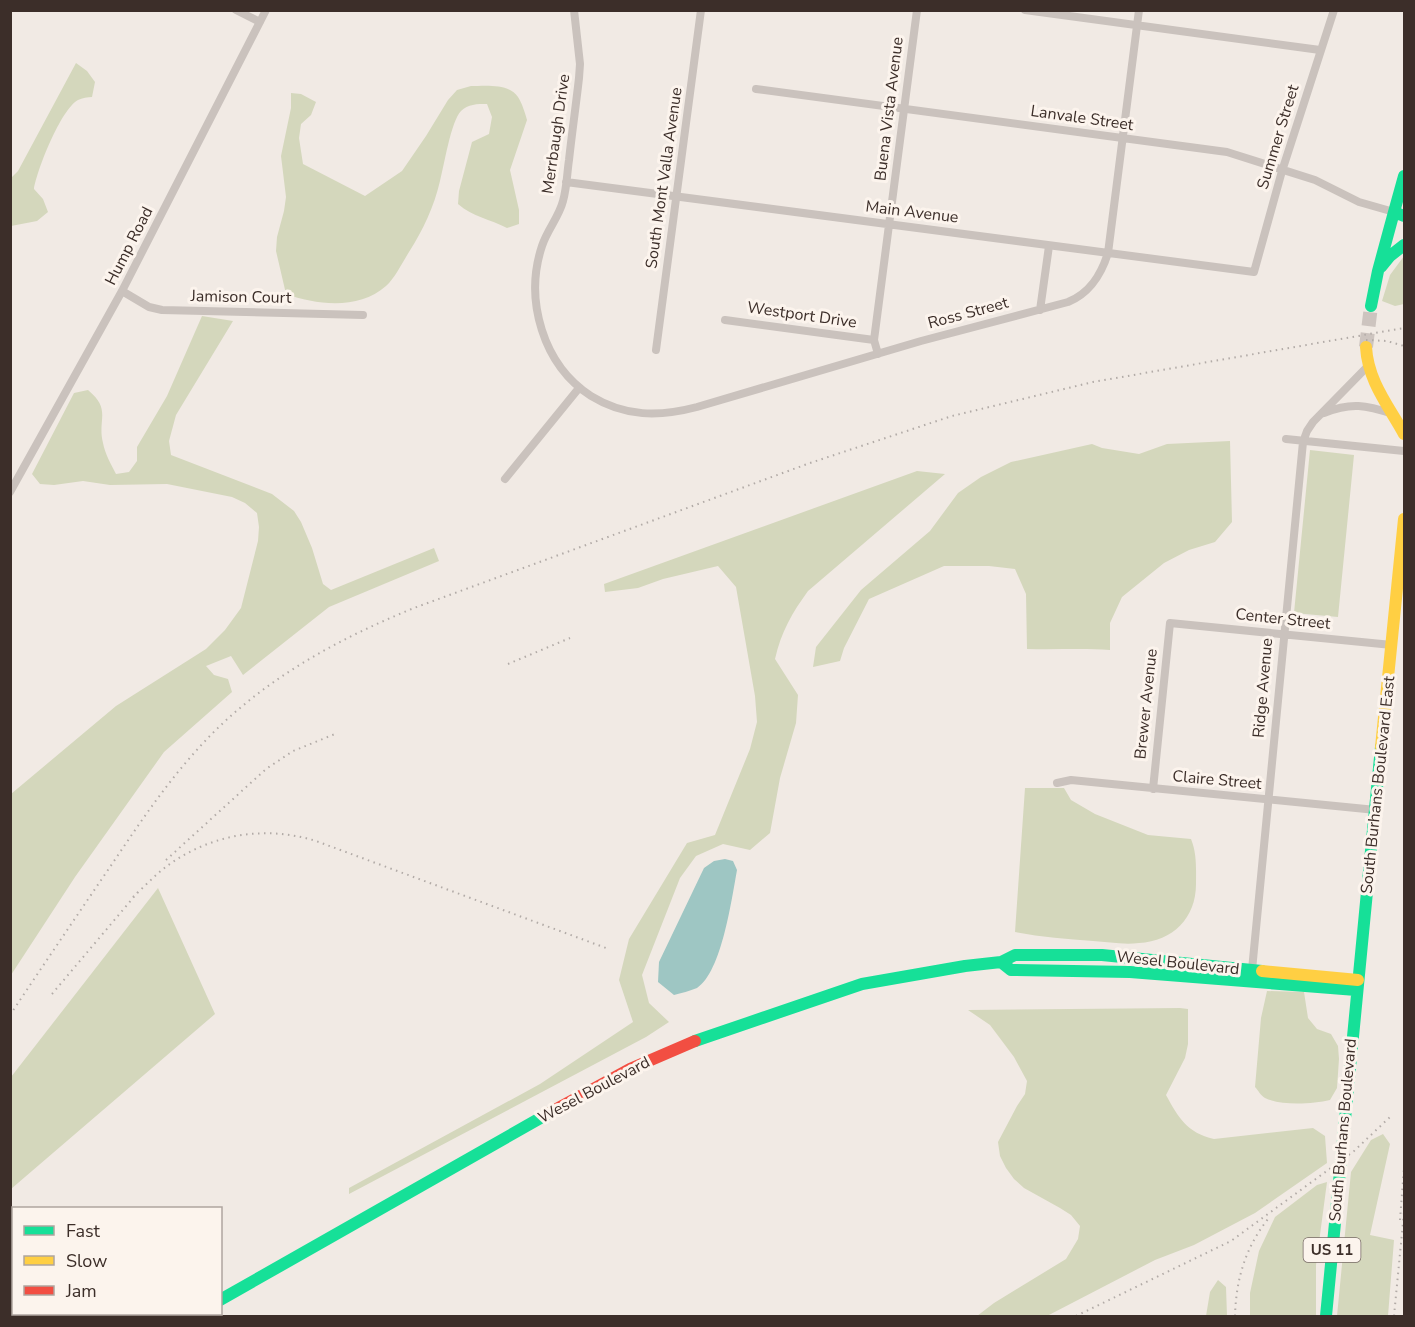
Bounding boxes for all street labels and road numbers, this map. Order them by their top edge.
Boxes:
street label: Buena Vista Avenue [869,36,909,182]
street label: Merrbaugh Drive [537,73,575,195]
street label: Summer Street [1252,82,1304,192]
street label: South Mont Valla Avenue [640,86,688,270]
street label: Lanvale Street [1029,100,1135,136]
street label: Main Avenue [864,195,960,229]
street label: Hump Road [100,203,158,289]
street label: Jamison Court [189,285,292,309]
street label: Ross Street [925,292,1011,334]
street label: Westport Drive [746,296,858,334]
street label: Center Street [1234,603,1332,635]
street label: Ridge Avenue [1248,637,1278,739]
street label: Brewer Avenue [1129,648,1163,760]
street label: South Burhans Boulevard East [1356,675,1400,895]
street label: Claire Street [1171,765,1263,795]
street label: Wesel Boulevard [1115,946,1241,980]
street label: South Burhans Boulevard [1324,1038,1362,1222]
street label: Wesel Boulevard [534,1051,654,1129]
road number: US 11 [1304,1238,1360,1262]

